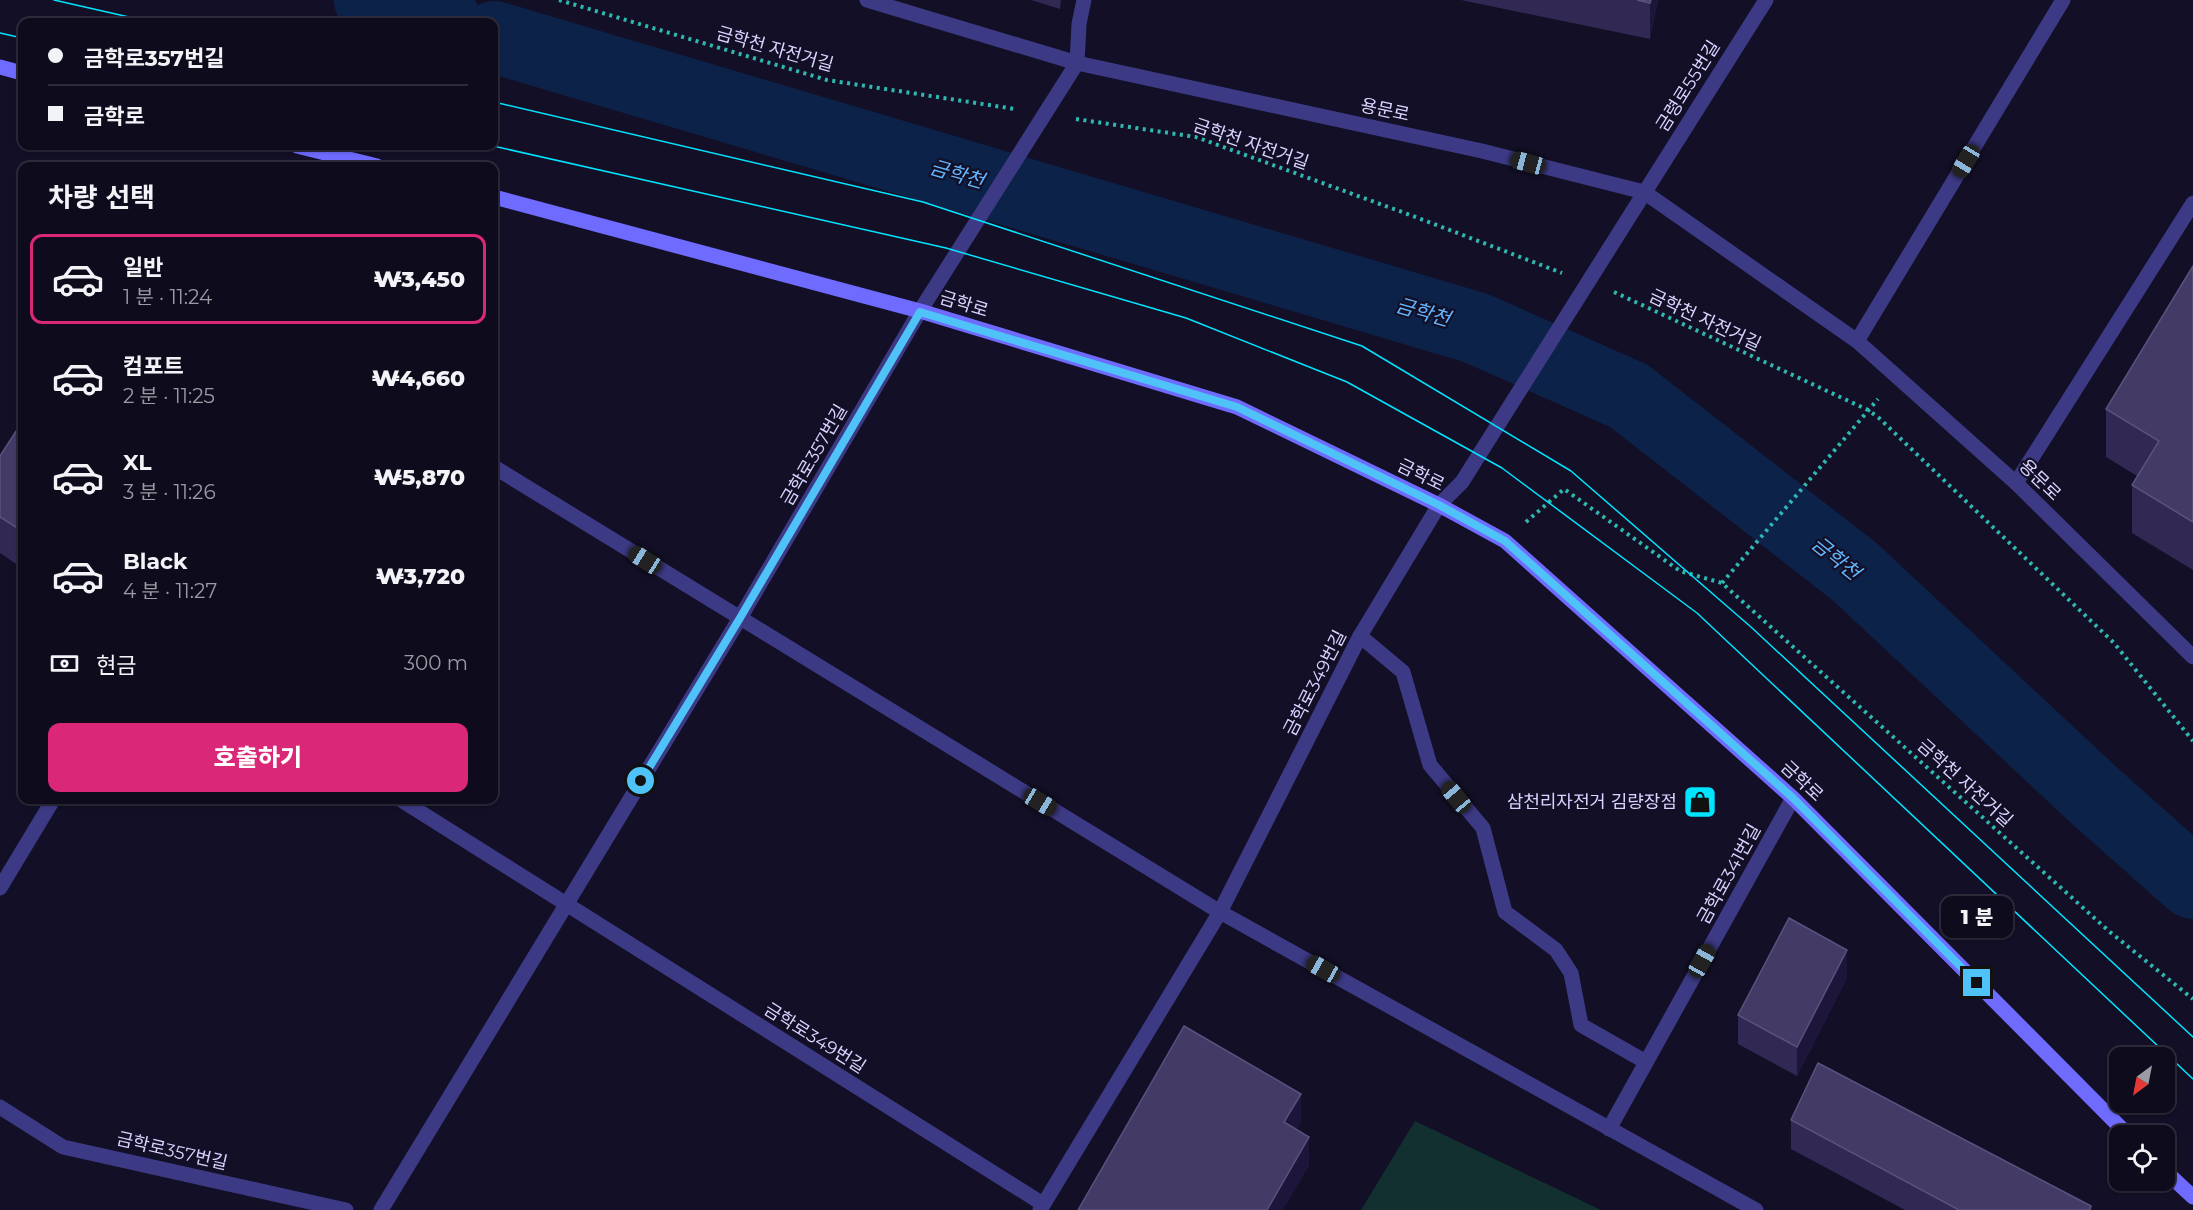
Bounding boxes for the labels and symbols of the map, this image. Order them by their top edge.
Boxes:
street label: 금학천 자전거길 [714,22,836,76]
street label: 금령로55번길 [1651,36,1725,136]
street label: 용문로 [1358,94,1412,126]
street label: 금학천 자전거길 [1190,114,1312,174]
car [1949,141,1983,181]
car [1508,150,1548,176]
water label: 금학천 [927,155,989,194]
street label: 금학천 자전거길 [1646,285,1764,355]
street label: 금학로 [937,286,991,322]
water label: 금학천 [1393,293,1455,332]
street label: 금학로357번길 [776,400,852,510]
street label: 금학로 [1394,454,1448,496]
street label: 용문로 [2014,455,2066,505]
water label: 금학천 [1807,531,1867,586]
car [625,543,665,577]
street label: 금학로349번길 [1279,626,1351,740]
street label: 금학천 자전거길 [1913,734,2017,832]
street label: 금학로 [1776,756,1828,806]
route start [627,767,654,794]
car [1438,777,1474,817]
shop icon: 삼천리자전거 김량장점 [1682,784,1718,820]
car [1020,785,1060,819]
place label: 삼천리자전거 김량장점 [1507,791,1677,813]
street label: 금학로341번길 [1692,820,1766,928]
callout: 1 분 [1941,896,2013,938]
car [1685,941,1719,981]
car [1303,952,1343,986]
route end [1963,969,1990,996]
street label: 금학로349번길 [760,998,870,1078]
north arrow [2109,1047,2175,1113]
street label: 금학로357번길 [114,1128,230,1174]

